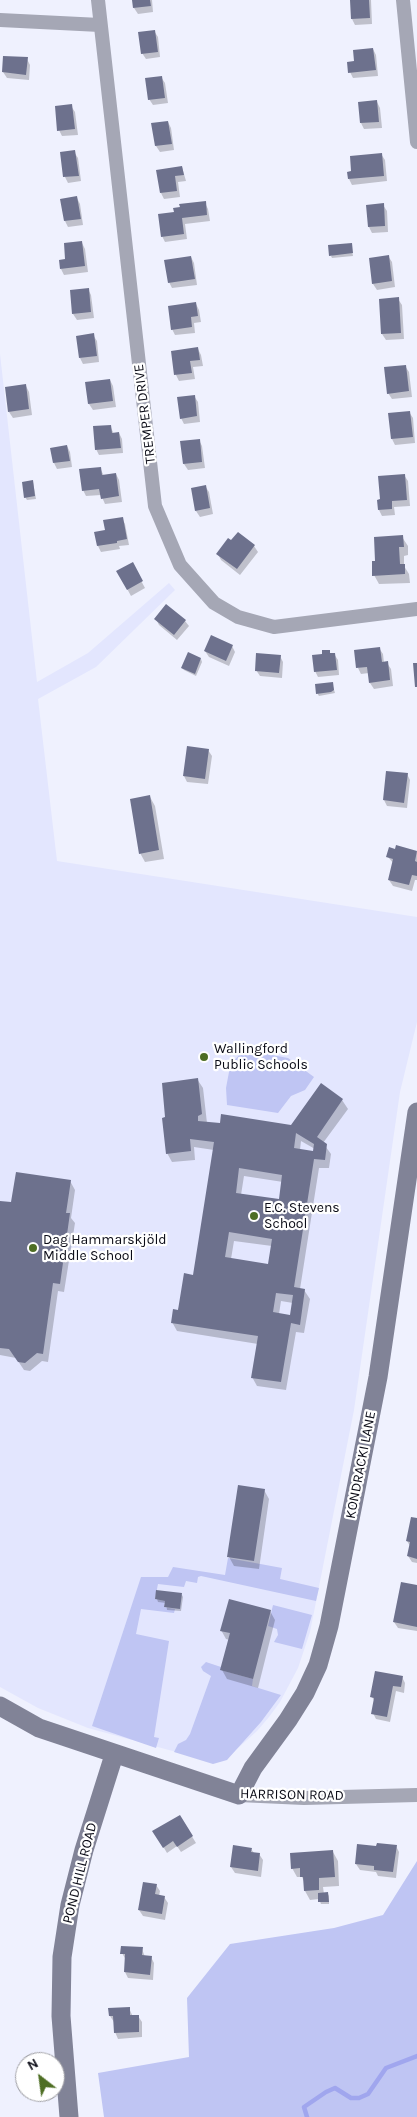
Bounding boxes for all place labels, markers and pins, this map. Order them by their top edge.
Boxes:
place label: Wallingford Public Schools [214,1041,308,1074]
marker: Wallingford Public Schools [198,1051,210,1063]
place label: E.C. Stevens School [264,1200,340,1232]
marker: E.C. Stevens School [248,1210,260,1222]
place label: Dag Hammarskjöld Middle School [43,1232,167,1264]
marker: Dag Hammarskjöld Middle School [27,1242,39,1254]

